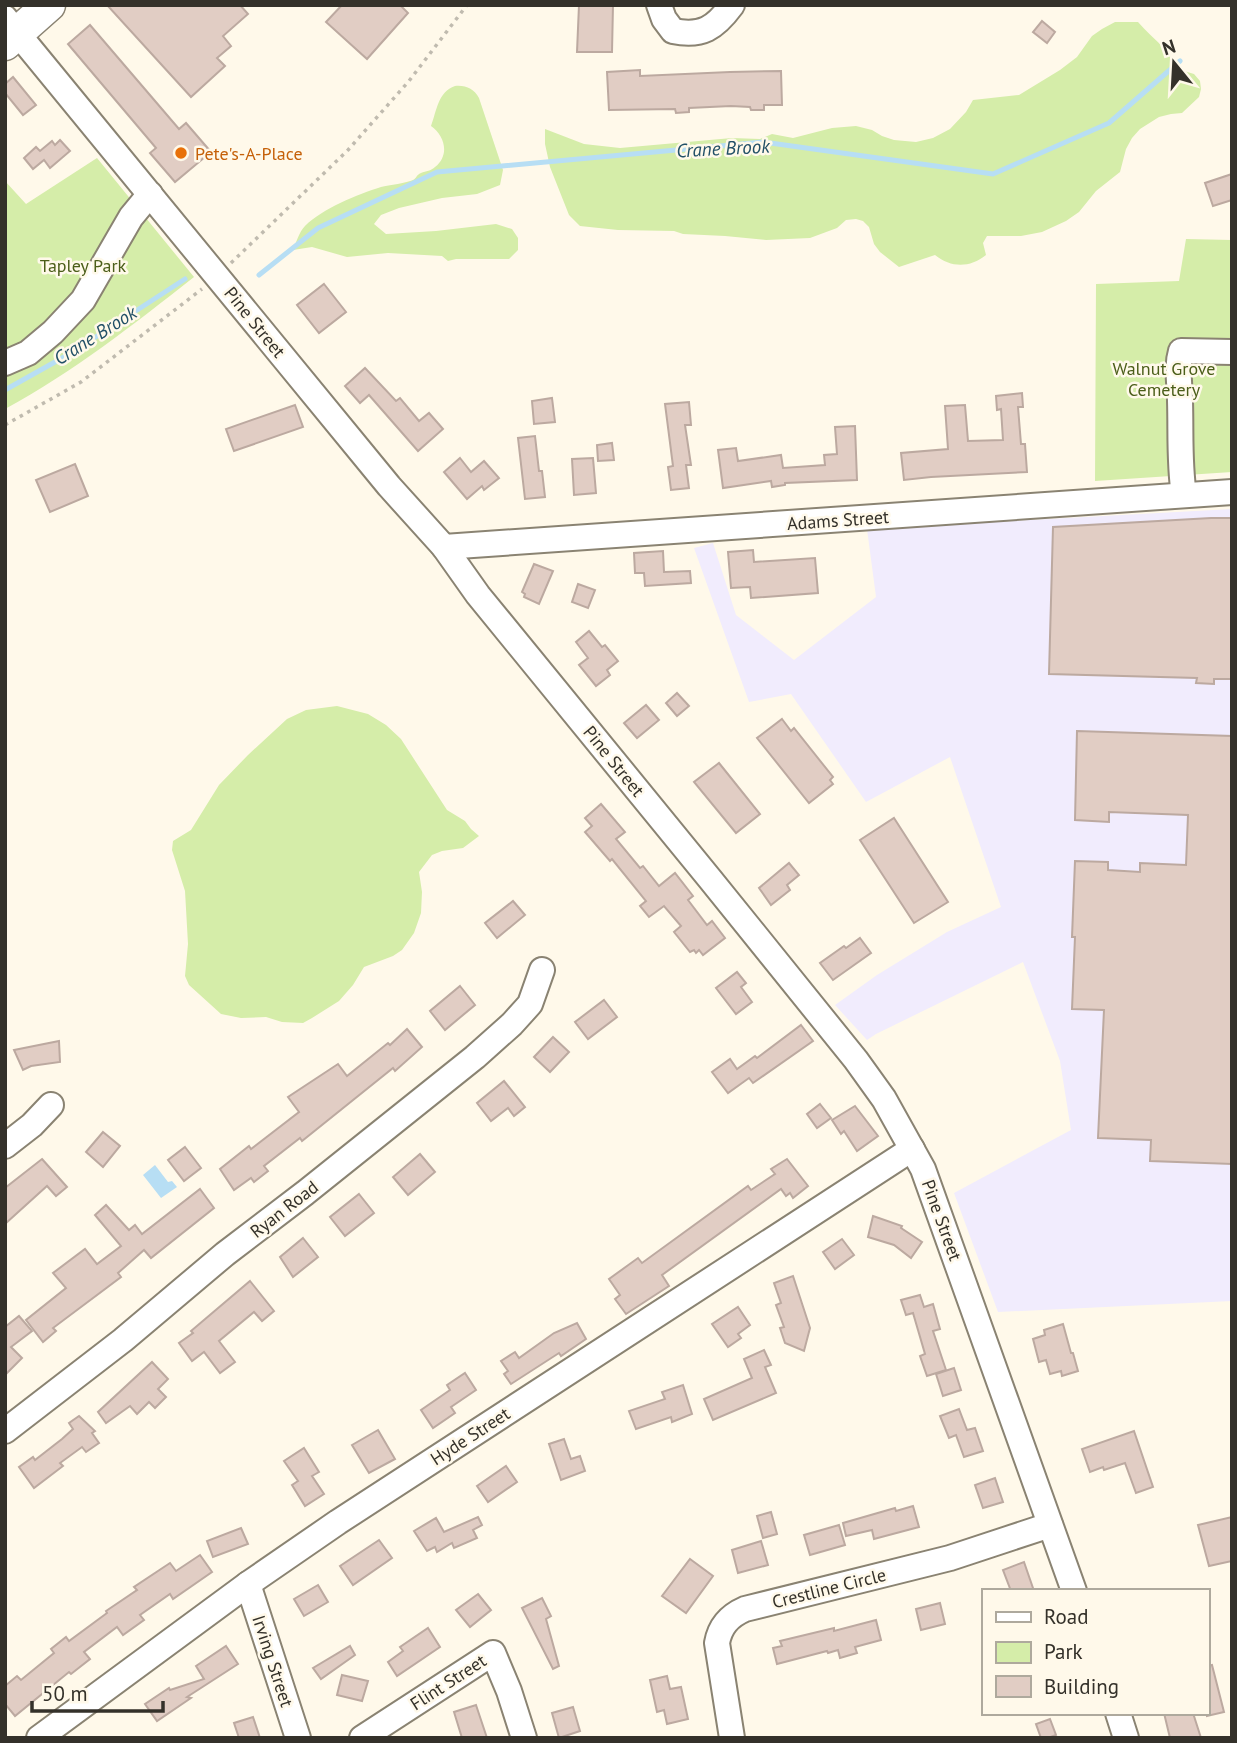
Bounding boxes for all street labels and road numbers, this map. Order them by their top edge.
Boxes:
street label: Pine Street [219,282,291,362]
street label: Adams Street [786,505,890,535]
street label: Pine Street [578,721,650,801]
street label: Ryan Road [245,1175,323,1243]
street label: Pine Street [917,1176,967,1264]
street label: Hyde Street [426,1402,514,1470]
street label: Crestline Circle [770,1563,888,1613]
street label: Irving Street [247,1612,299,1710]
street label: Flint Street [406,1649,490,1715]

